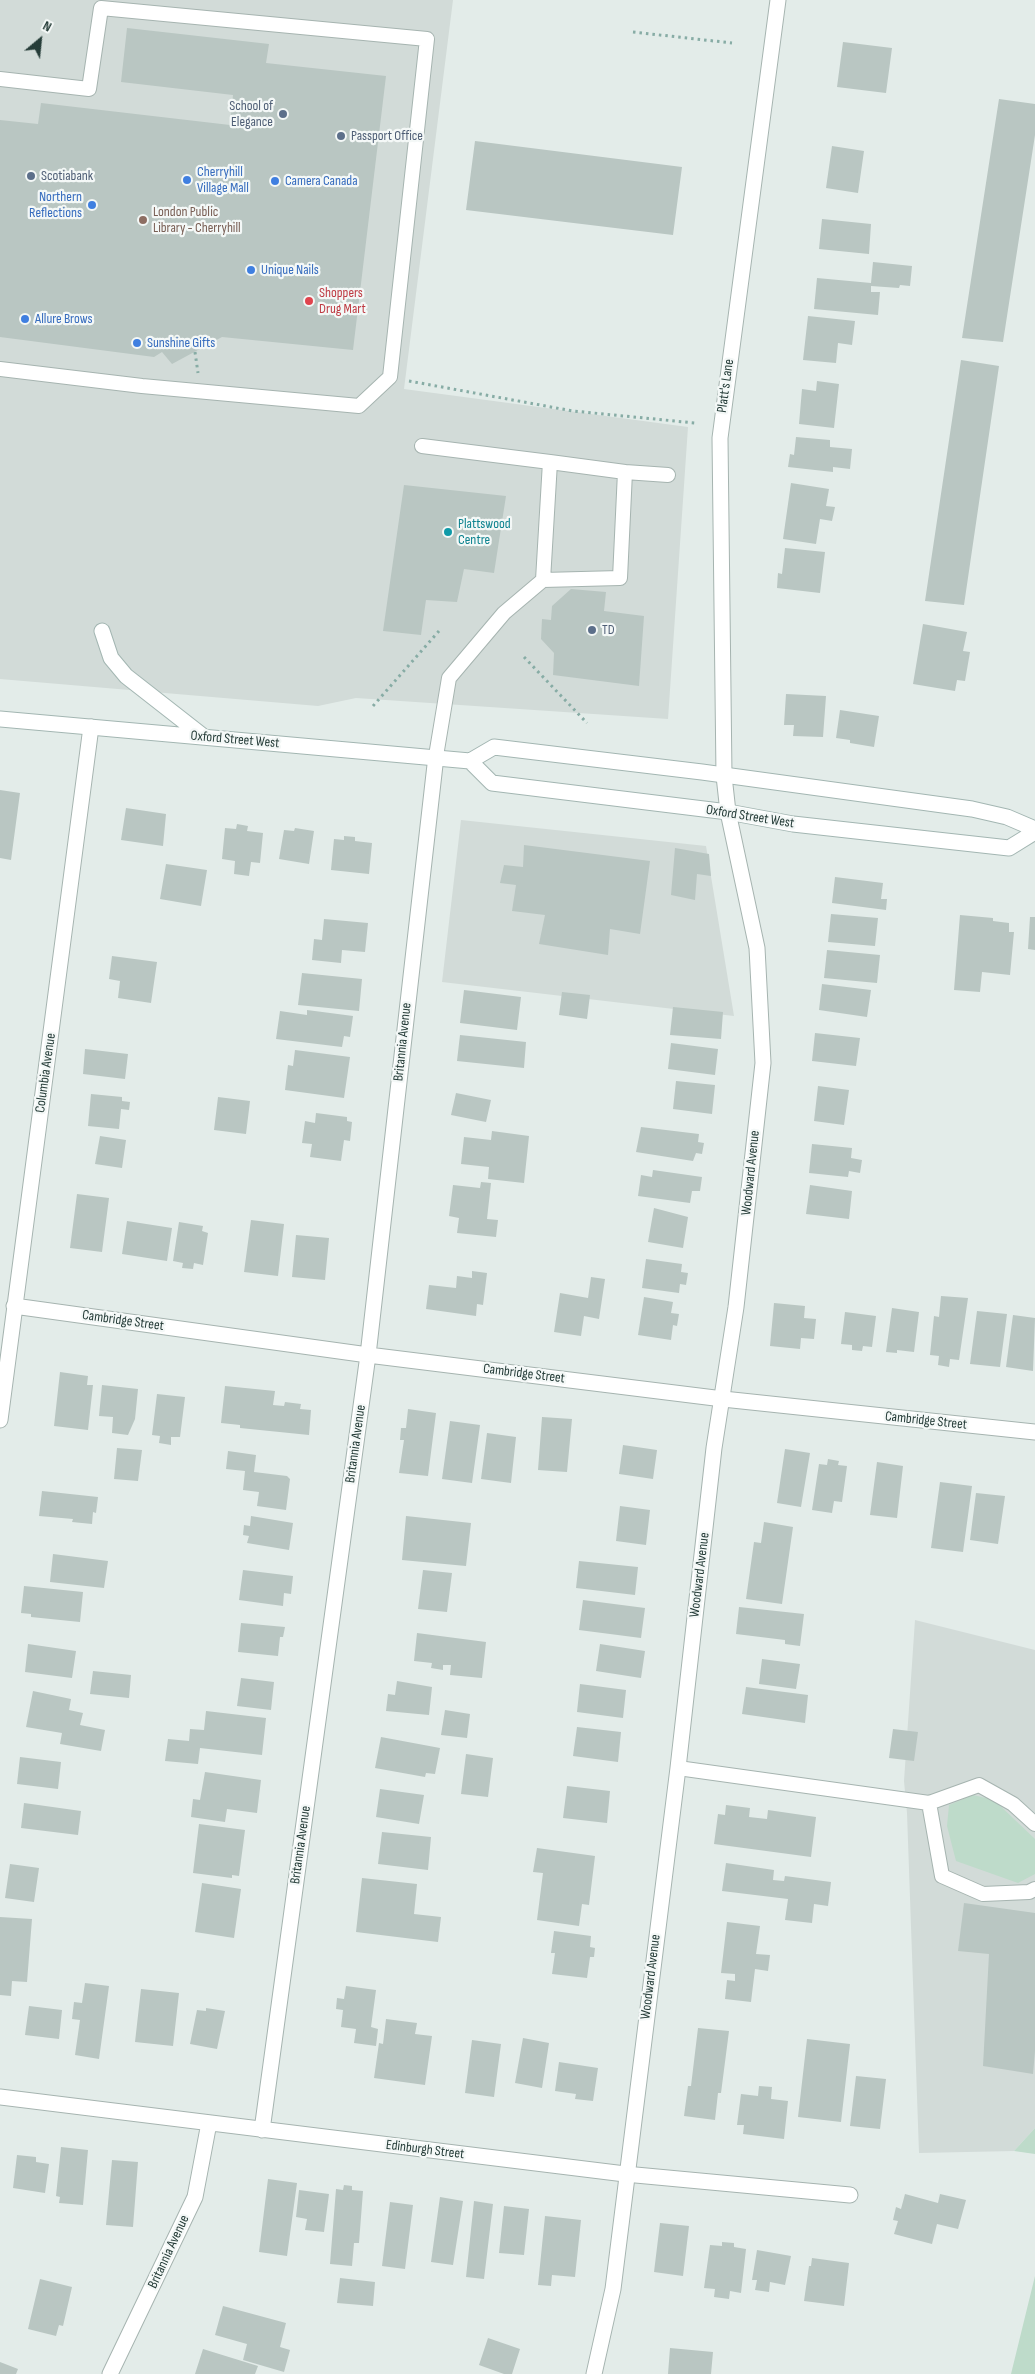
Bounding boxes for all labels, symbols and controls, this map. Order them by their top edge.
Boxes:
north arrow [15,15,65,65]
text: N [40,17,55,36]
place label: School of Elegance [229,98,273,130]
marker: School of Elegance [277,108,289,120]
place label: Passport Office [351,128,423,144]
marker: Passport Office [335,130,347,142]
place label: Cherryhill Village Mall [197,164,249,196]
place label: Scotiabank [41,168,93,184]
marker: Scotiabank [25,170,37,182]
place label: Camera Canada [285,173,358,189]
marker: Cherryhill Village Mall [181,174,193,186]
marker: Camera Canada [269,175,281,187]
place label: Northern Reflections [29,189,82,222]
marker: Northern Reflections [86,199,98,211]
place label: London Public Library - Cherryhill [153,204,241,236]
marker: London Public Library - Cherryhill [137,214,149,226]
place label: Unique Nails [261,262,319,278]
marker: Unique Nails [245,264,257,276]
place label: Shoppers Drug Mart [319,285,366,318]
marker: Shoppers Drug Mart [303,295,315,307]
place label: Allure Brows [35,311,93,327]
marker: Allure Brows [19,313,31,325]
place label: Sunshine Gifts [147,335,215,351]
marker: Sunshine Gifts [131,337,143,349]
street label: Platt's Lane [714,358,738,414]
place label: Plattswood Centre [458,516,511,548]
marker: Plattswood Centre [442,526,454,538]
place label: TD [602,622,615,638]
marker: TD [586,624,598,636]
street label: Oxford Street West [190,728,280,752]
street label: Oxford Street West [705,802,795,832]
street label: Britannia Avenue [391,1002,415,1082]
street label: Columbia Avenue [32,1032,60,1114]
street label: Woodward Avenue [738,1130,764,1216]
street label: Cambridge Street [81,1307,165,1335]
street label: Cambridge Street [482,1361,566,1387]
street label: Britannia Avenue [342,1404,370,1484]
street label: Cambridge Street [884,1408,968,1434]
street label: Woodward Avenue [686,1532,714,1618]
street label: Britannia Avenue [287,1805,315,1885]
street label: Woodward Avenue [637,1934,665,2020]
street label: Edinburgh Street [385,2137,465,2163]
street label: Britannia Avenue [145,2213,193,2291]

